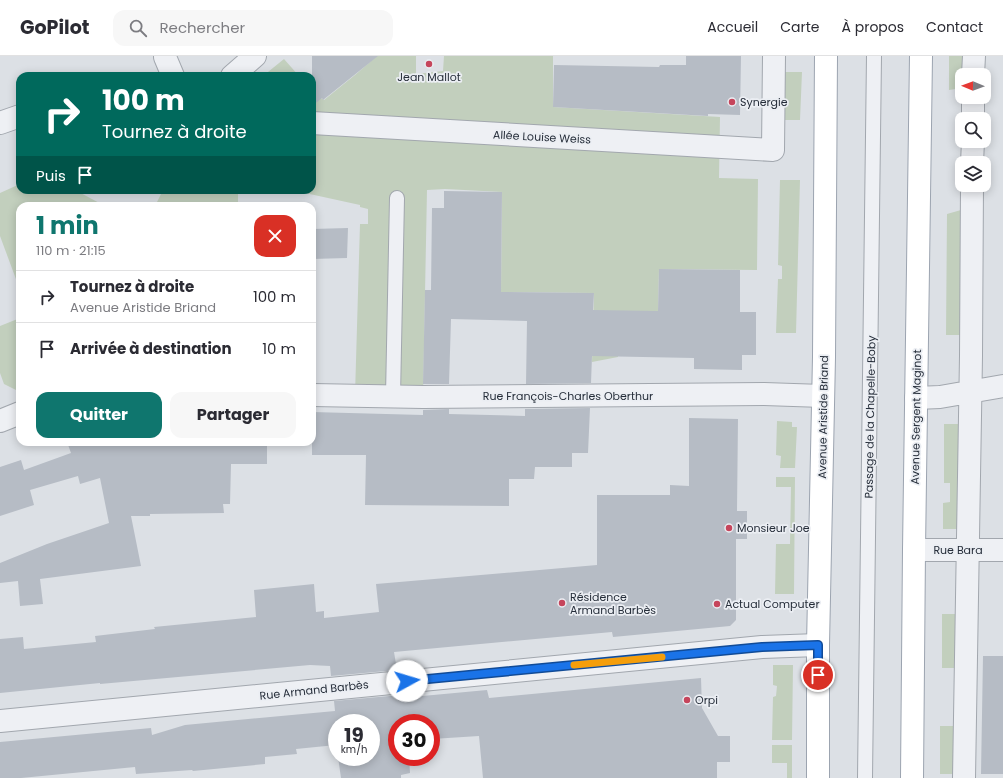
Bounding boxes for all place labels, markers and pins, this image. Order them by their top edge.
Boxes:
marker: Jean Mallot [424,59,434,69]
place label: Jean Mallot [397,69,461,85]
place label: Synergie [740,94,788,110]
marker: Synergie [727,97,737,107]
place label: Monsieur Joe [737,520,810,536]
marker: Monsieur Joe [724,523,734,533]
place label: Résidence Armand Barbès [570,589,656,618]
place label: Actual Computer [725,596,819,612]
marker: Résidence Armand Barbès [557,598,567,608]
marker: Actual Computer [712,599,722,609]
pin [801,658,835,692]
place label: Orpi [695,692,718,708]
marker: Orpi [682,695,692,705]

